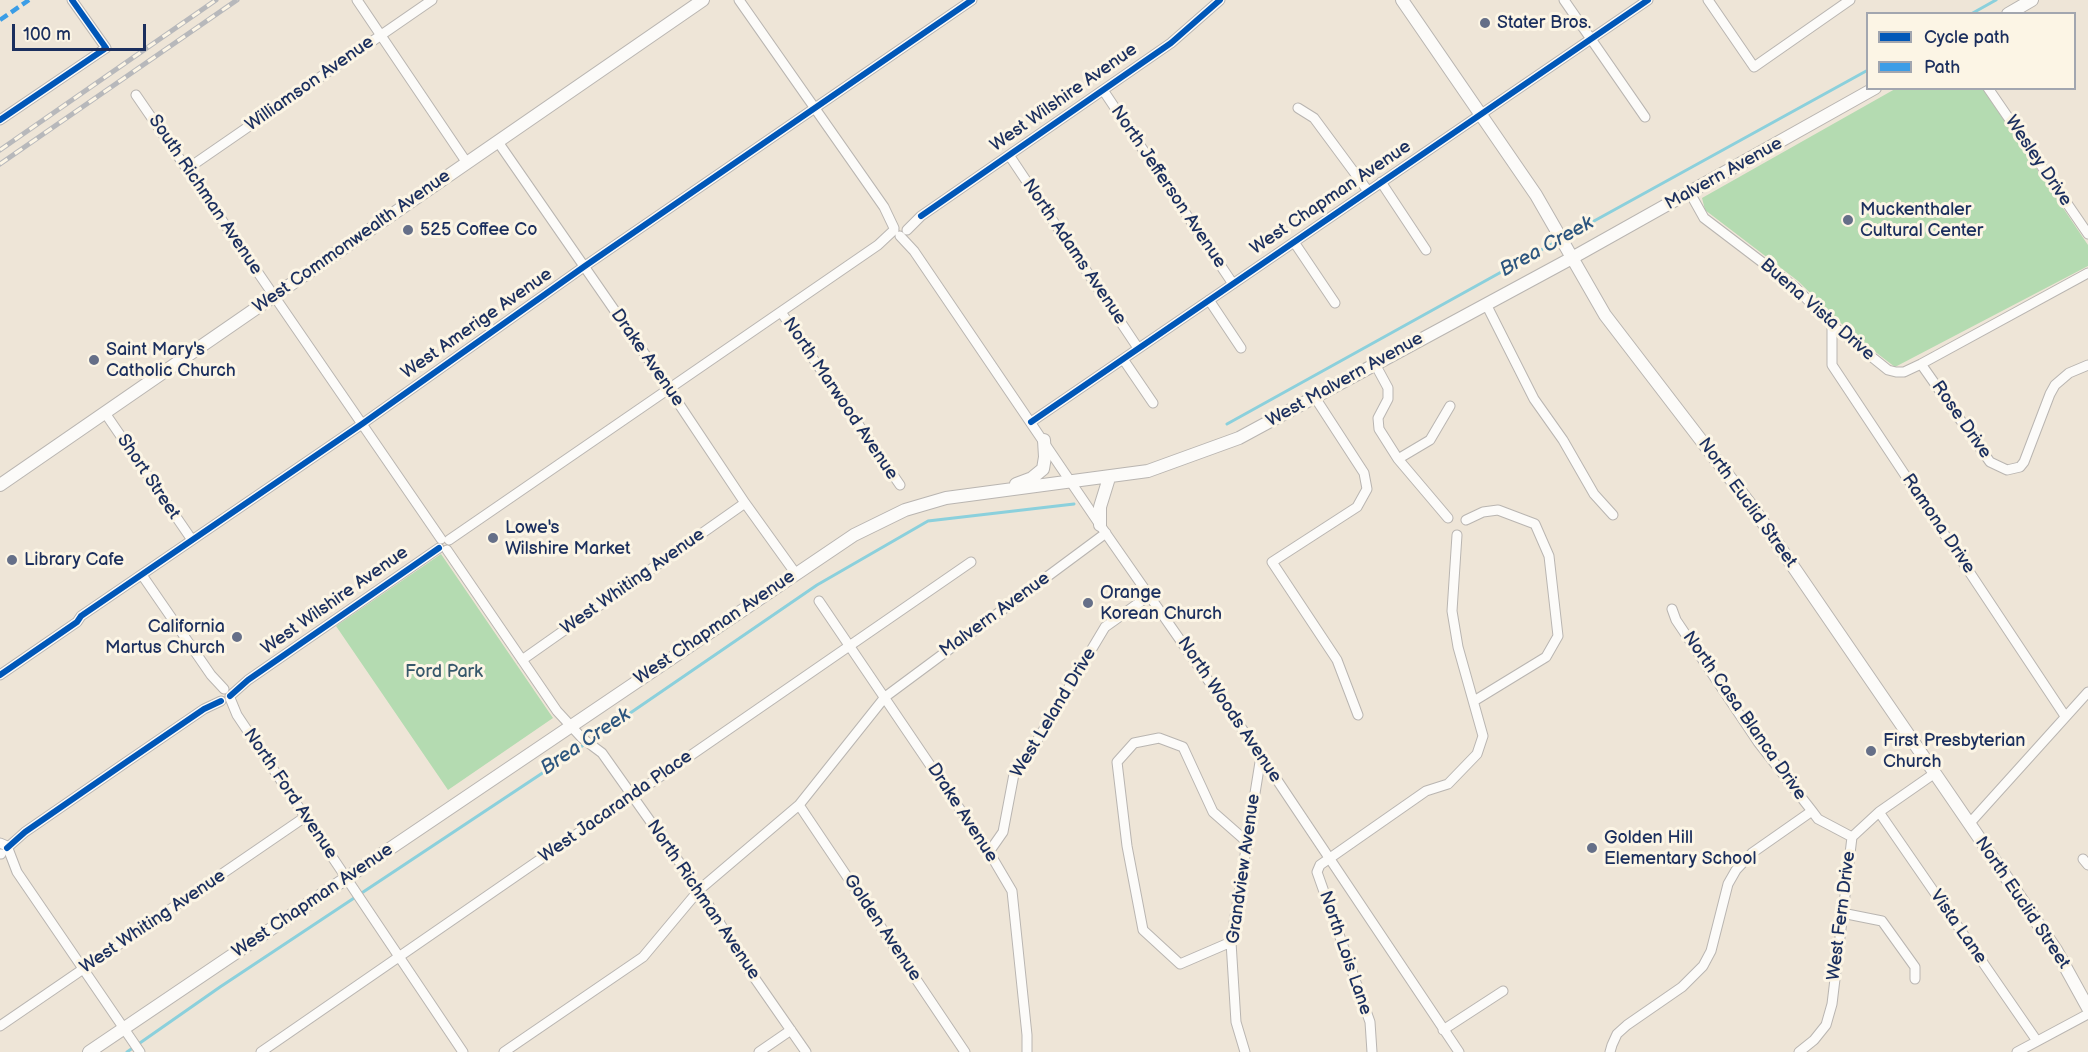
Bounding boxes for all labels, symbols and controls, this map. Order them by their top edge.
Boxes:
scale bar [15,12,148,50]
place label: Stater Bros. [1497,12,1591,34]
legend [1866,12,2076,90]
marker: Stater Bros. [1478,16,1492,30]
text: 100 m [23,24,71,45]
text: Cycle path [1924,27,2010,48]
street label: Williamson Avenue [242,32,378,136]
street label: West Wilshire Avenue [986,39,1142,157]
text: Path [1924,57,1960,78]
street label: North Jefferson Avenue [1106,102,1230,272]
street label: South Richman Avenue [143,111,267,279]
street label: Wesley Drive [2000,112,2076,210]
street label: Malvern Avenue [1662,133,1786,215]
street label: West Chapman Avenue [1247,136,1415,260]
street label: West Commonwealth Avenue [249,165,455,319]
street label: North Adams Avenue [1017,175,1131,329]
place label: Muckenthaler Cultural Center [1860,199,1983,242]
water label: Brea Creek [1496,211,1598,283]
marker: Muckenthaler Cultural Center [1841,213,1855,227]
place label: 525 Coffee Co [420,219,537,241]
marker: 525 Coffee Co [401,223,415,237]
street label: Buena Vista Drive [1755,254,1879,366]
street label: West Amerige Avenue [397,264,557,384]
street label: Drake Avenue [605,305,689,411]
street label: North Marwood Avenue [778,314,902,484]
street label: West Malvern Avenue [1263,328,1427,432]
place label: Saint Mary's Catholic Church [106,339,236,382]
marker: Saint Mary's Catholic Church [87,353,101,367]
street label: Rose Drive [1926,377,1996,463]
street label: Short Street [112,431,184,523]
street label: North Euclid Street [1693,434,1801,572]
street label: Ramona Drive [1897,470,1979,578]
place label: Lowe's Wilshire Market [505,517,630,560]
street label: West Whiting Avenue [557,524,709,640]
marker: Lowe's Wilshire Market [486,531,500,545]
street label: West Wilshire Avenue [257,542,413,660]
place label: Library Cafe [24,549,124,571]
marker: Library Cafe [5,553,19,567]
street label: West Chapman Avenue [631,566,799,690]
street label: Malvern Avenue [936,568,1054,662]
place label: Orange Korean Church [1100,582,1222,624]
marker: Orange Korean Church [1081,596,1095,610]
place label: California Martus Church [105,616,225,658]
street label: North Casa Blanca Drive [1677,627,1811,805]
marker: California Martus Church [230,630,244,644]
street label: North Woods Avenue [1172,633,1286,787]
street label: West Leland Drive [1007,644,1101,782]
park label: Ford Park [405,661,483,683]
water label: Brea Creek [536,703,636,781]
street label: North Ford Avenue [238,725,342,863]
place label: First Presbyterian Church [1883,730,2026,772]
marker: First Presbyterian Church [1864,744,1878,758]
street label: West Jacaranda Place [535,746,697,868]
street label: Drake Avenue [922,759,1002,867]
street label: Grandview Avenue [1223,793,1265,945]
street label: North Richman Avenue [642,816,764,984]
place label: Golden Hill Elementary School [1604,827,1757,870]
street label: North Euclid Street [1970,833,2074,973]
street label: West Chapman Avenue [229,839,397,963]
marker: Golden Hill Elementary School [1585,841,1599,855]
street label: West Fern Drive [1823,850,1861,982]
street label: West Whiting Avenue [76,865,230,979]
street label: Golden Avenue [838,871,926,985]
street label: Vista Lane [1925,886,1991,968]
street label: North Lois Lane [1314,888,1376,1018]

